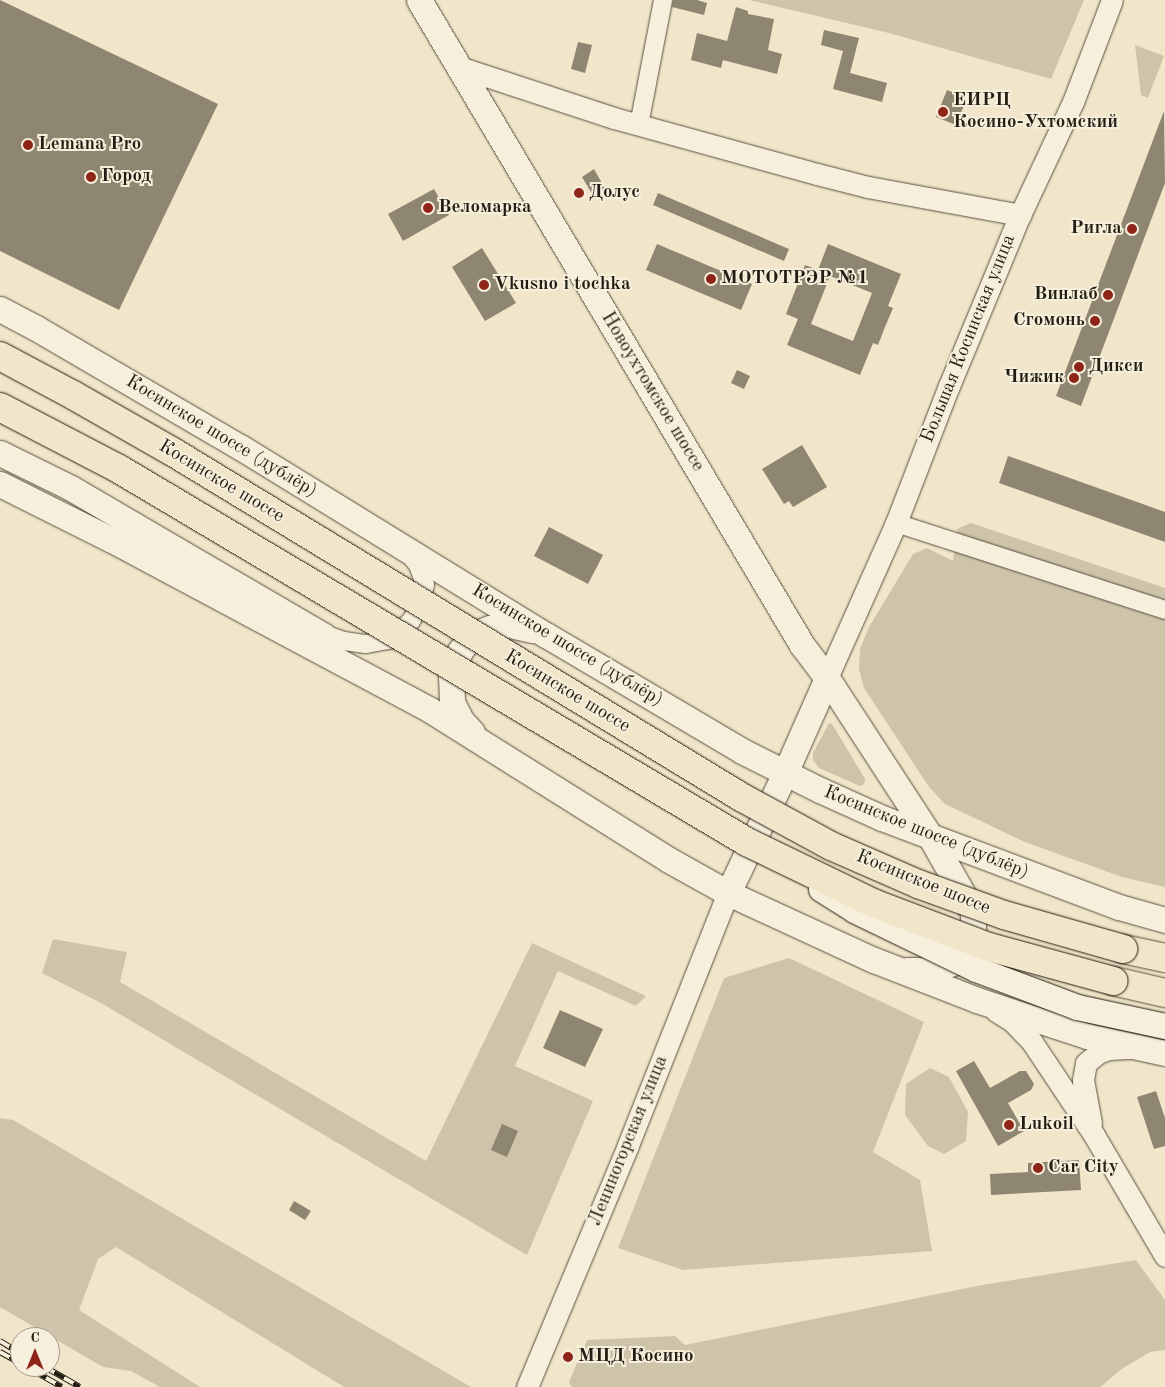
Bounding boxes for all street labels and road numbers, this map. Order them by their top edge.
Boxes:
street label: Большая Косинская улица [917,232,1021,446]
street label: Новоухтомское шоссе [595,308,709,476]
street label: Косинское шоссе (дублёр) [121,371,321,503]
street label: Косинское шоссе [154,435,288,529]
street label: Косинское шоссе (дублёр) [467,580,667,712]
street label: Косинское шоссе [500,645,634,739]
street label: Косинское шоссе (дублёр) [820,781,1032,885]
street label: Косинское шоссе [853,846,993,920]
street label: Лениногорская улица [584,1053,674,1229]

